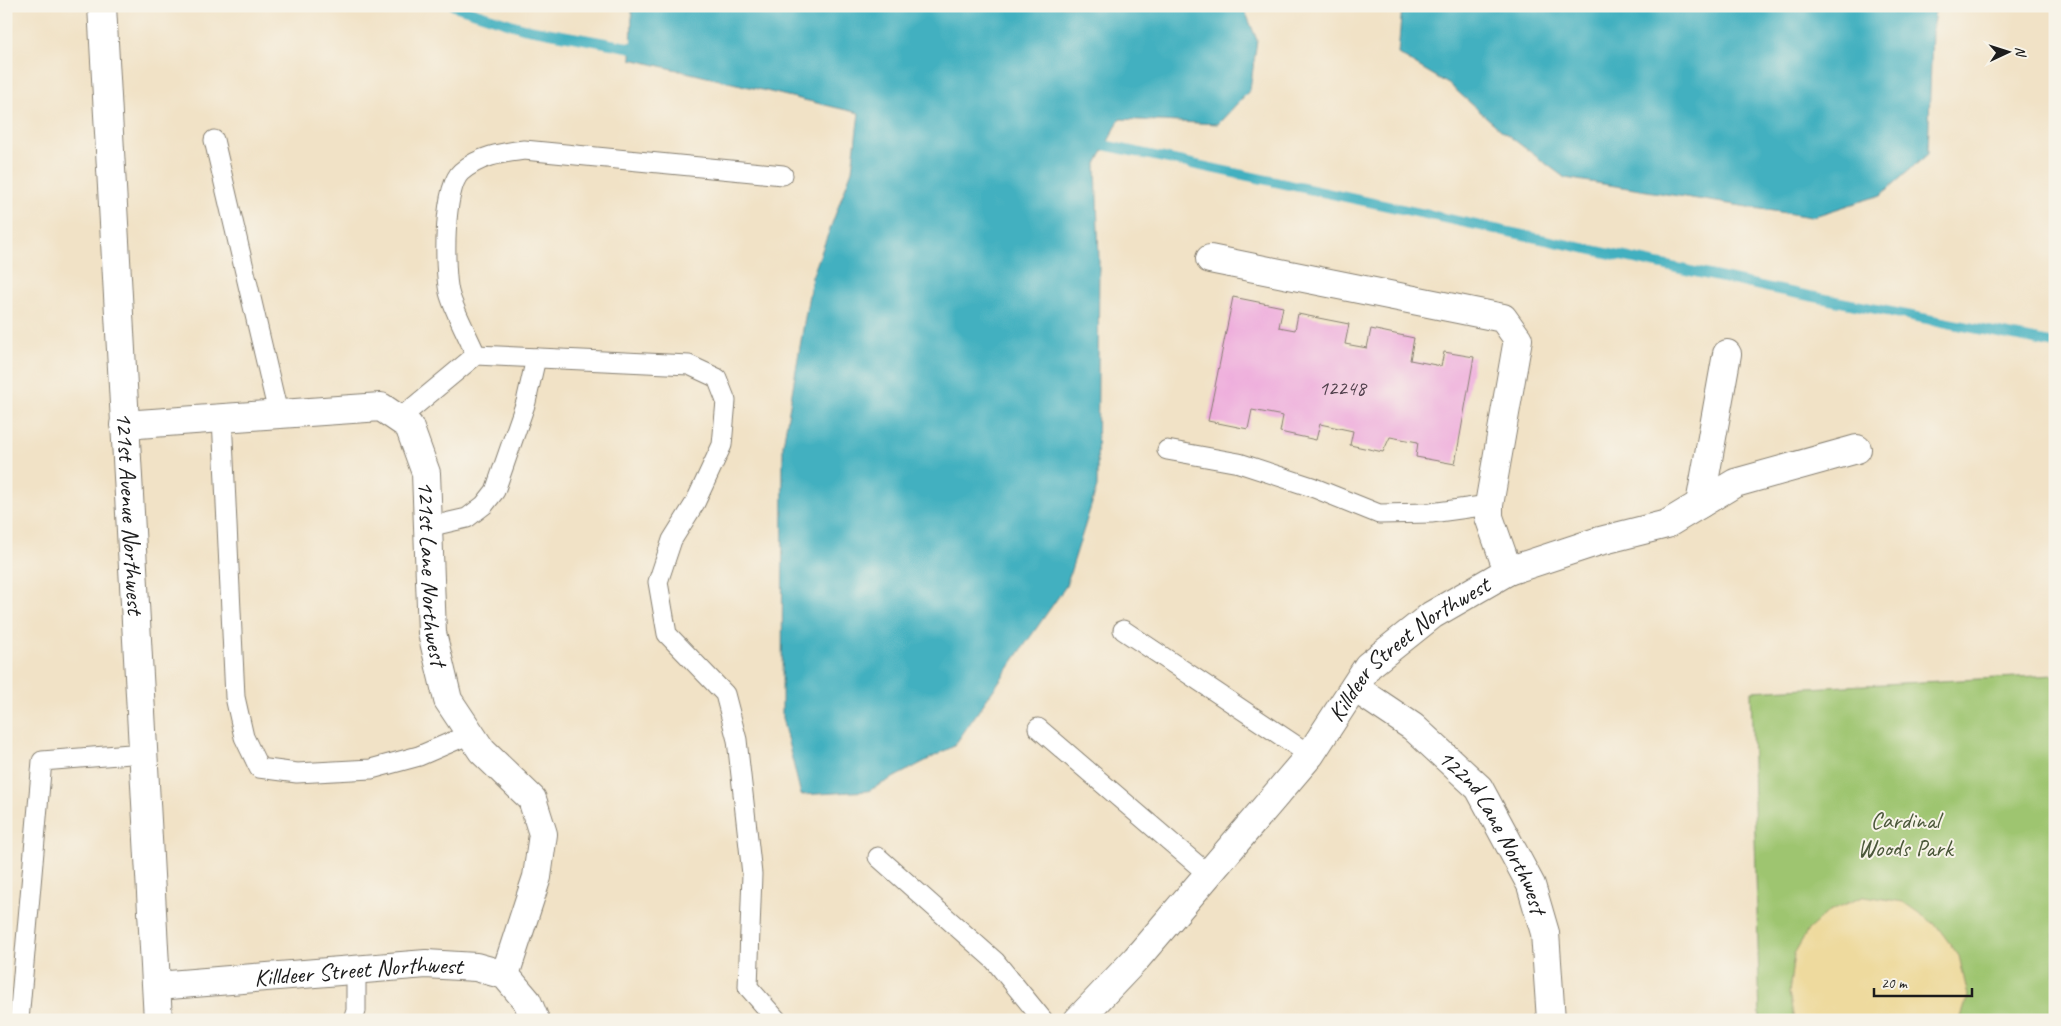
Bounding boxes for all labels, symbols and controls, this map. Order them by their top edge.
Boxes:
north arrow [1984,28,2034,78]
text: N [2012,46,2029,58]
house number: 12248 [1318,375,1368,401]
street label: 121st Avenue Northwest [109,411,151,617]
street label: 121st Lane Northwest [411,480,455,672]
street label: Killdeer Street Northwest [1321,569,1497,727]
street label: 122nd Lane Northwest [1432,743,1554,920]
park label: Cardinal Woods Park [1857,805,1955,863]
street label: Killdeer Street Northwest [253,949,465,993]
scale bar [1874,966,1971,998]
text: 20 m [1881,974,1908,993]

